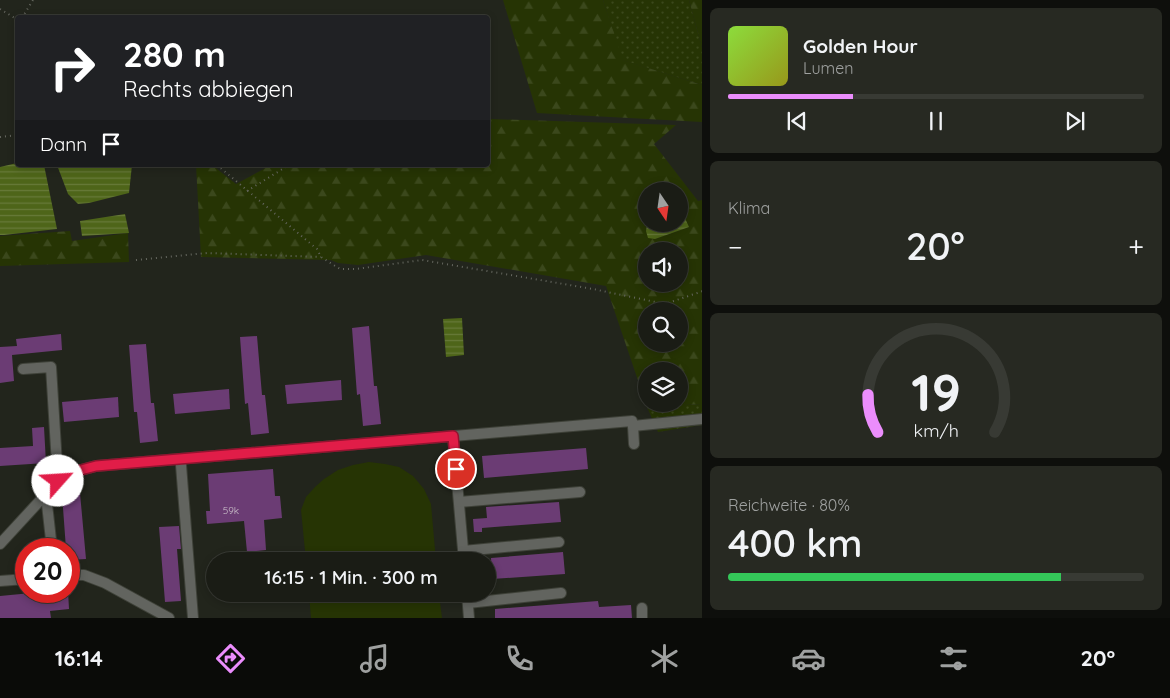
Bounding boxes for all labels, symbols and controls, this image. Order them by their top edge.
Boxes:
text: 280 m [123,32,226,76]
text: Golden Hour [803,34,918,58]
icon: right [40,35,105,100]
text: Lumen [803,58,854,78]
text: Rechts abbiegen [123,75,294,103]
icon: previous [783,107,811,135]
icon: pause [922,107,950,135]
icon: next [1061,107,1089,135]
icon: arrive [97,130,125,158]
text: Dann [40,132,87,156]
north arrow [638,182,688,232]
map controls [638,182,688,412]
text: Klima [728,198,770,218]
text: 20° [906,222,965,270]
text: − [728,229,743,264]
text: + [1128,229,1144,264]
button: sound [638,242,688,292]
button: search [638,302,688,352]
text: 19 [911,359,961,424]
button: layers [638,362,688,412]
text: km/h [913,419,959,441]
pin [435,448,477,490]
position arrow [31,454,83,506]
icon: arrive [442,455,470,483]
text: Reichweite · 80% [728,495,850,515]
house number: 59k [223,504,239,517]
text: 400 km [728,519,862,567]
speed limit sign: 20 [15,538,80,603]
text: 16:15 · 1 Min. · 300 m [264,565,438,589]
icon: directions [213,641,248,676]
icon: music [357,641,392,676]
icon: phone [502,641,537,676]
icon: climate [647,641,682,676]
icon: car [791,641,826,676]
icon: filters [936,641,971,676]
text: 16:14 [55,644,103,672]
text: 20° [1080,644,1115,672]

